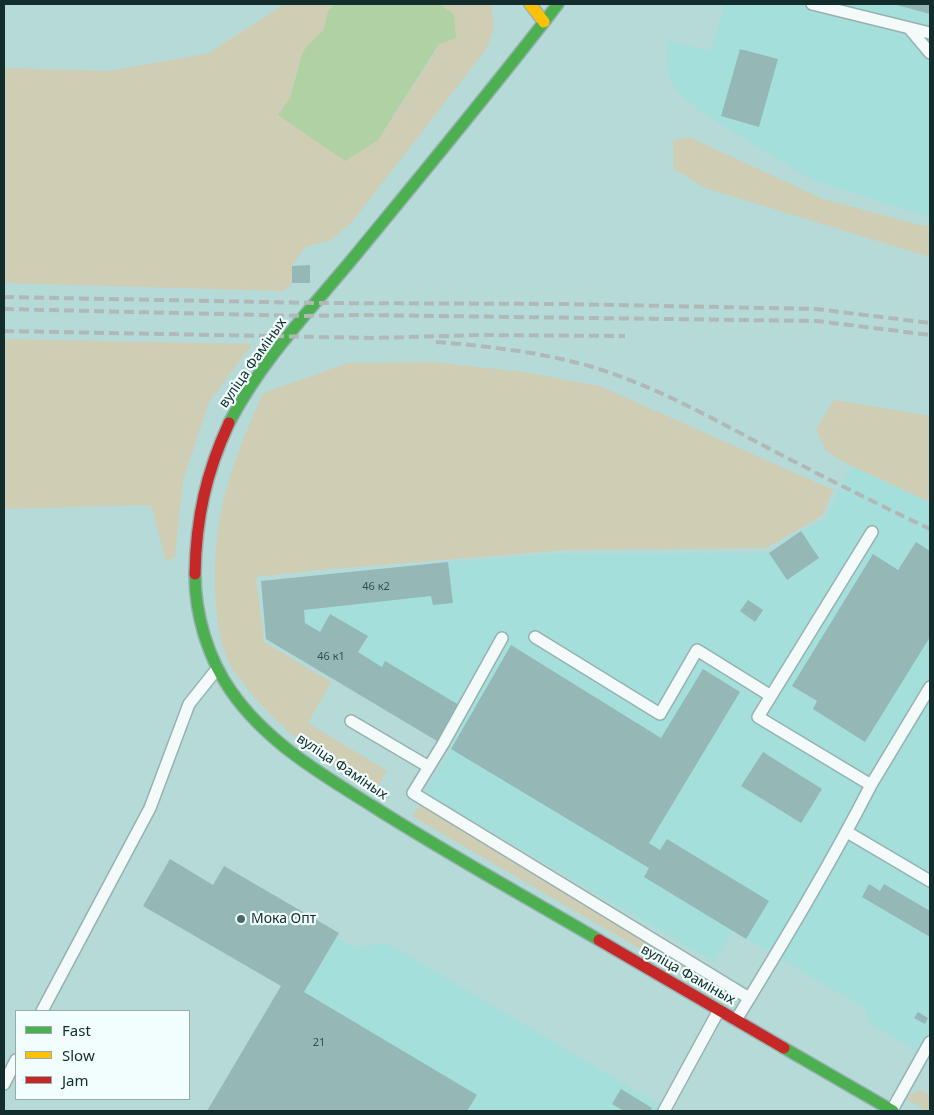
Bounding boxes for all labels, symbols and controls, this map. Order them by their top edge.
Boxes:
street label: вуліца Фаміных [216,315,290,411]
house number: 46 к2 [362,580,390,594]
house number: 46 к1 [317,650,345,664]
street label: вуліца Фаміных [293,730,391,804]
place label: Мока Опт [251,911,316,927]
marker: Мока Опт [235,913,247,925]
street label: вуліца Фаміных [638,941,738,1009]
legend [15,1010,190,1100]
text: Fast [62,1020,91,1040]
house number: 21 [313,1036,325,1050]
text: Slow [62,1045,95,1065]
text: Jam [62,1070,89,1090]

